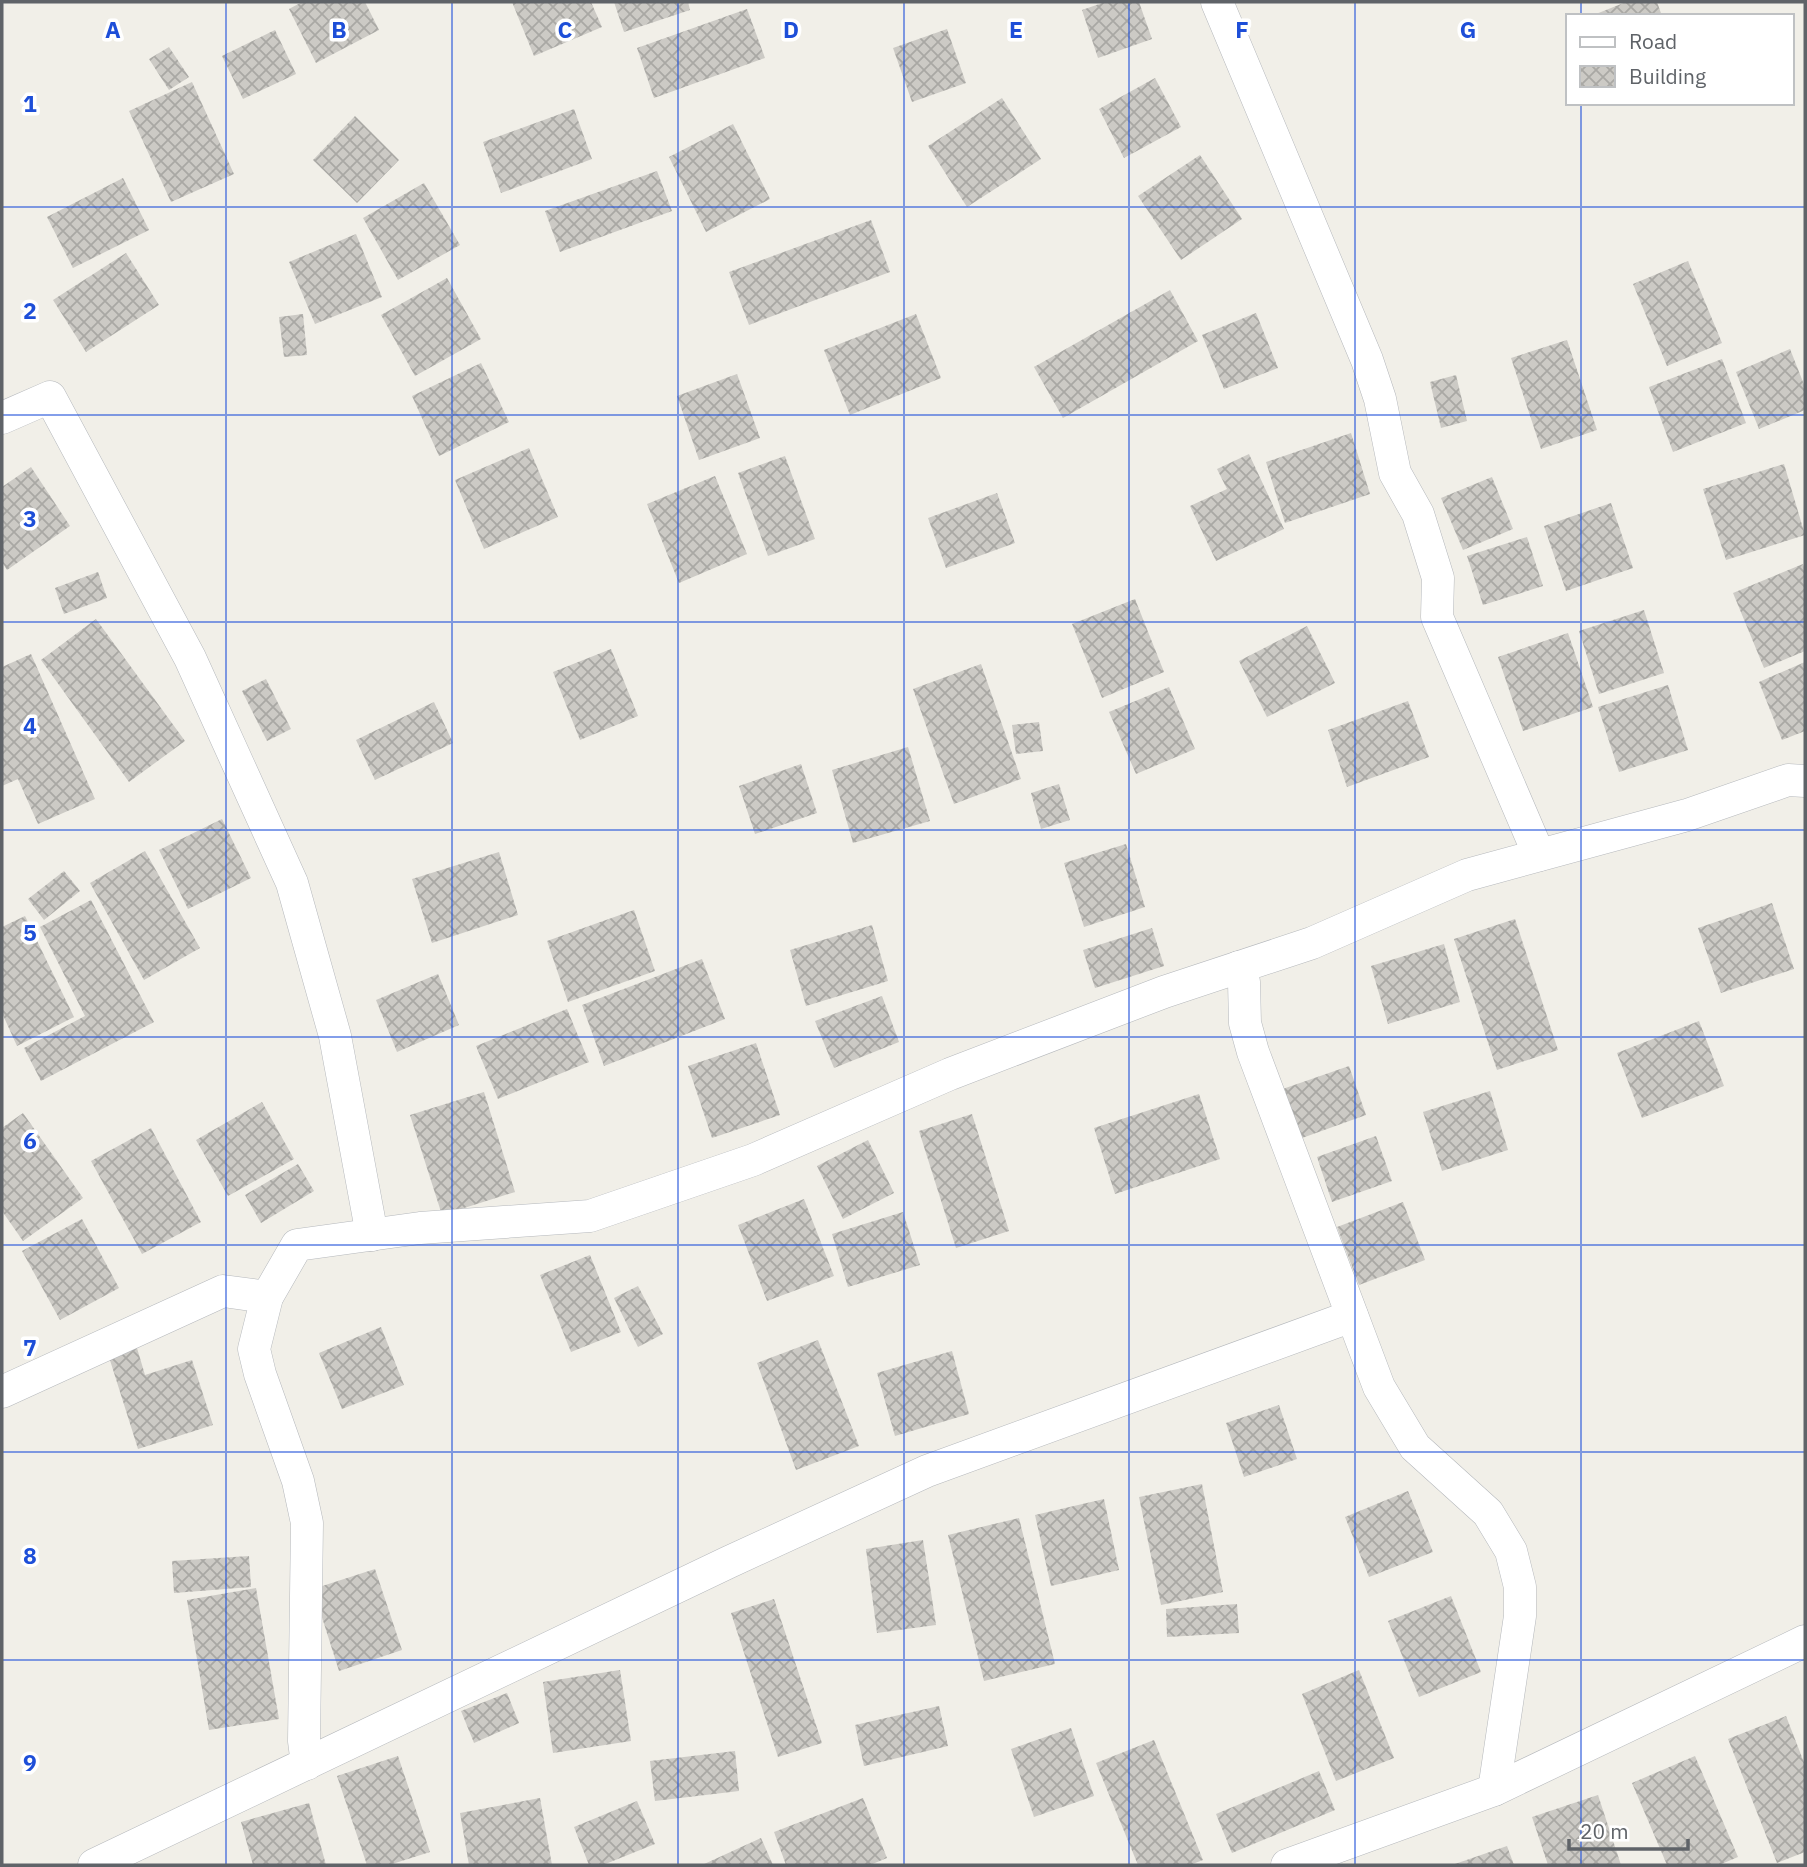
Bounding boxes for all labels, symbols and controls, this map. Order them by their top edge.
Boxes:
text: A [105,14,121,44]
text: B [331,14,347,44]
text: C [558,14,573,44]
text: D [783,14,799,44]
text: E [1009,14,1023,44]
text: F [1235,14,1249,44]
text: G [1460,14,1476,44]
legend [1566,14,1793,105]
text: Road [1629,27,1677,55]
text: Building [1629,62,1706,90]
text: 1 [23,88,37,118]
text: 2 [23,295,37,325]
text: 3 [23,503,37,533]
text: 4 [23,710,37,740]
text: 5 [23,917,37,947]
text: 6 [23,1125,37,1155]
text: 7 [23,1332,37,1362]
text: 8 [23,1540,37,1570]
text: 9 [23,1747,37,1777]
scale bar [1569,1808,1688,1852]
text: 20 m [1580,1817,1629,1845]

